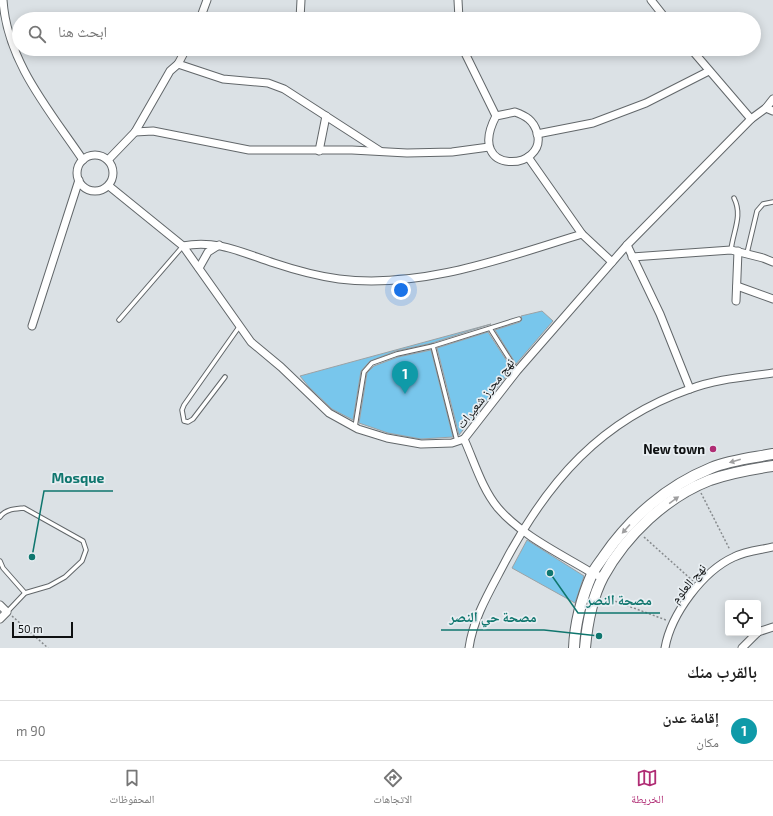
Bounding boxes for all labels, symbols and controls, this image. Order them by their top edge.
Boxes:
search box [12,12,761,56]
text: ابحث هنا [58,22,107,40]
icon: search [26,23,48,45]
your location [391,280,411,300]
street label: نهج محرز شعيرات [453,355,519,433]
pin: 1 [392,361,418,394]
place label: New town [643,441,705,457]
marker: New town [708,444,718,454]
one-way arrow [728,458,740,464]
callout: Mosque [44,465,113,491]
text: Mosque [51,469,105,486]
one-way arrow [668,496,679,504]
one-way arrow [622,524,631,533]
street label: نهج العلوم [667,560,711,607]
callout: مصحة النصر [578,587,660,613]
text: مصحة النصر [585,591,652,608]
map controls [725,600,761,636]
button: locate [725,600,761,636]
callout: مصحة حي النصر [441,604,544,630]
text: مصحة حي النصر [448,608,537,628]
scale bar [12,620,73,639]
text: 50 m [18,622,43,635]
text: بالقرب منك [687,661,757,681]
text: إقامة عدن [663,708,719,726]
text: 90 m [16,723,46,739]
text: 1 [741,723,747,739]
text: مكان [696,734,719,750]
tab: المحفوظات [109,767,154,810]
tab: الاتجاهات [373,767,412,810]
tab: الخريطة [631,767,664,810]

